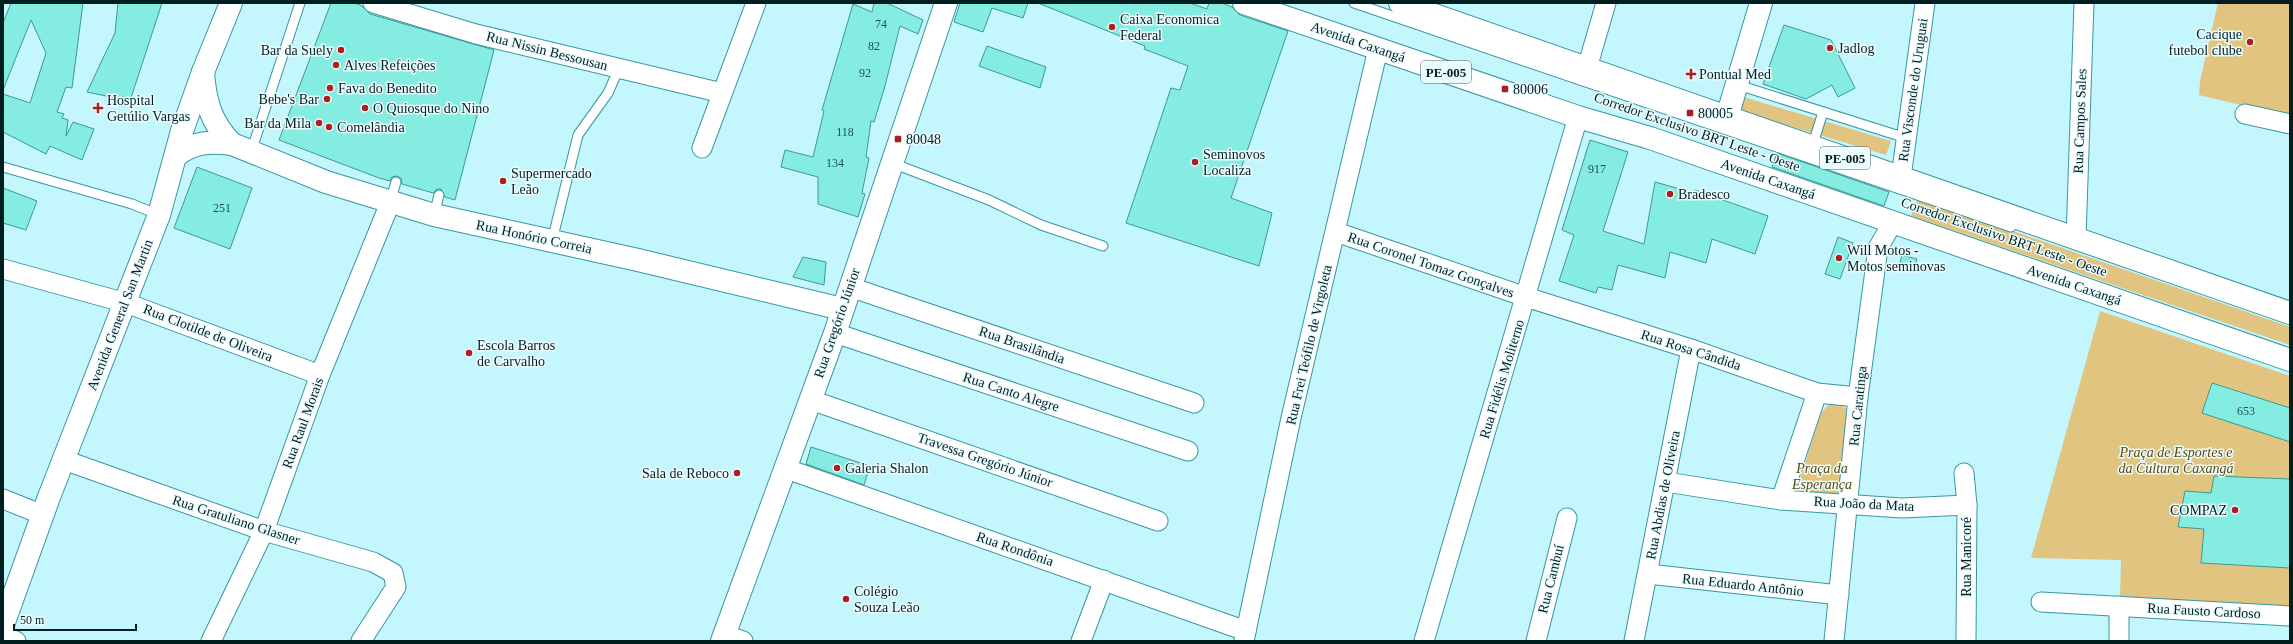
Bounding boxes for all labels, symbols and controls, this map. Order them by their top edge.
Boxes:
place label: Caixa Economica Federal [1120,12,1220,43]
house number: 74 [875,17,887,31]
street label: Rua Visconde do Uruguai [1896,17,1931,163]
street label: Avenida Caxangá [1309,19,1408,65]
marker: Caixa Economica Federal [1107,22,1117,32]
place label: Cacique futebol clube [2169,27,2242,58]
street label: Rua Nissin Bessousan [485,29,609,73]
marker: Cacique futebol clube [2245,37,2255,47]
house number: 82 [868,39,880,53]
place label: Jadlog [1838,41,1875,56]
place label: Bar da Suely [261,43,333,58]
marker: Jadlog [1825,43,1835,53]
marker: Bar da Suely [336,45,346,55]
place label: Alves Refeições [344,58,435,73]
marker: Alves Refeições [331,60,341,70]
road number: PE-005 [1421,61,1471,83]
house number: 92 [859,66,871,80]
place label: Pontual Med [1699,67,1771,82]
street label: Rua Campos Sales [2071,68,2089,174]
marker: Pontual Med [1686,69,1696,79]
place label: Fava do Benedito [338,81,437,96]
place label: 80006 [1513,82,1548,97]
marker: Fava do Benedito [325,83,335,93]
marker: 80006 [1500,84,1510,94]
street label: Corredor Exclusivo BRT Leste - Oeste [1592,90,1802,174]
place label: Bebe's Bar [259,92,319,107]
place label: Hospital Getúlio Vargas [107,93,190,124]
marker: Bebe's Bar [322,94,332,104]
place label: O Quiosque do Nino [373,101,489,116]
marker: Hospital Getúlio Vargas [92,102,104,114]
marker: O Quiosque do Nino [360,103,370,113]
place label: 80005 [1698,106,1733,121]
marker: 80005 [1685,108,1695,118]
place label: Bar da Mila [244,116,312,131]
marker: Bar da Mila [314,118,324,128]
place label: Comelândia [337,120,405,135]
marker: Comelândia [324,122,334,132]
house number: 118 [836,125,854,139]
place label: 80048 [906,132,941,147]
marker: 80048 [893,134,903,144]
place label: Seminovos Localiza [1203,147,1265,178]
road number: PE-005 [1820,147,1870,169]
house number: 134 [826,156,844,170]
street label: Avenida Caxangá [1719,156,1818,202]
marker: Seminovos Localiza [1190,157,1200,167]
house number: 917 [1588,162,1606,176]
place label: Supermercado Leão [511,166,592,197]
marker: Supermercado Leão [498,176,508,186]
place label: Bradesco [1678,187,1730,202]
marker: Bradesco [1665,189,1675,199]
street label: Corredor Exclusivo BRT Leste - Oeste [1899,195,2109,279]
house number: 251 [213,201,231,215]
street label: Rua Honório Correia [475,217,594,257]
street label: Rua Coronel Tomaz Gonçalves [1346,229,1516,301]
street label: Avenida General San Martin [84,237,156,393]
place label: Will Motos - Motos seminovas [1847,243,1945,274]
marker: Will Motos - Motos seminovas [1834,253,1844,263]
street label: Avenida Caxangá [2025,262,2124,308]
street label: Rua Frei Teófilo de Virgoleta [1283,263,1335,427]
street label: Rua Gregório Júnior [811,266,863,380]
street label: Rua Clotilde de Oliveira [141,301,275,365]
street label: Rua Fidélis Moliterno [1477,318,1527,440]
street label: Rua Brasilândia [977,323,1068,367]
street label: Rua Rosa Cândida [1639,327,1744,373]
place label: Escola Barros de Carvalho [477,338,555,369]
marker: Escola Barros de Carvalho [464,348,474,358]
street label: Rua Caratinga [1846,364,1870,447]
street label: Rua Canto Alegre [961,369,1061,415]
street label: Rua Raul Morais [280,375,326,471]
house number: 653 [2237,404,2255,418]
street label: Rua Abdias de Oliveira [1643,428,1683,561]
street label: Travessa Gregório Júnior [916,430,1055,490]
park label: Praça de Esportes e da Cultura Caxangá [2118,445,2234,476]
place label: Galeria Shalon [845,461,929,476]
park label: Praça da Esperança [1791,461,1852,492]
marker: Galeria Shalon [832,463,842,473]
place label: Sala de Reboco [642,466,729,481]
marker: Sala de Reboco [732,468,742,478]
street label: Rua Gratuliano Glasner [170,492,302,548]
street label: Rua João da Mata [1813,494,1915,514]
place label: COMPAZ [2170,503,2227,518]
marker: COMPAZ [2230,505,2240,515]
street label: Rua Manicoré [1959,517,1974,597]
street label: Rua Rondônia [975,529,1056,569]
street label: Rua Cambuí [1535,543,1567,615]
street label: Rua Eduardo Antônio [1681,571,1805,599]
place label: Colégio Souza Leão [854,584,920,615]
marker: Colégio Souza Leão [841,594,851,604]
street label: Rua Fausto Cardoso [2147,601,2261,621]
scale bar [14,606,136,632]
text: 50 m [20,613,45,627]

